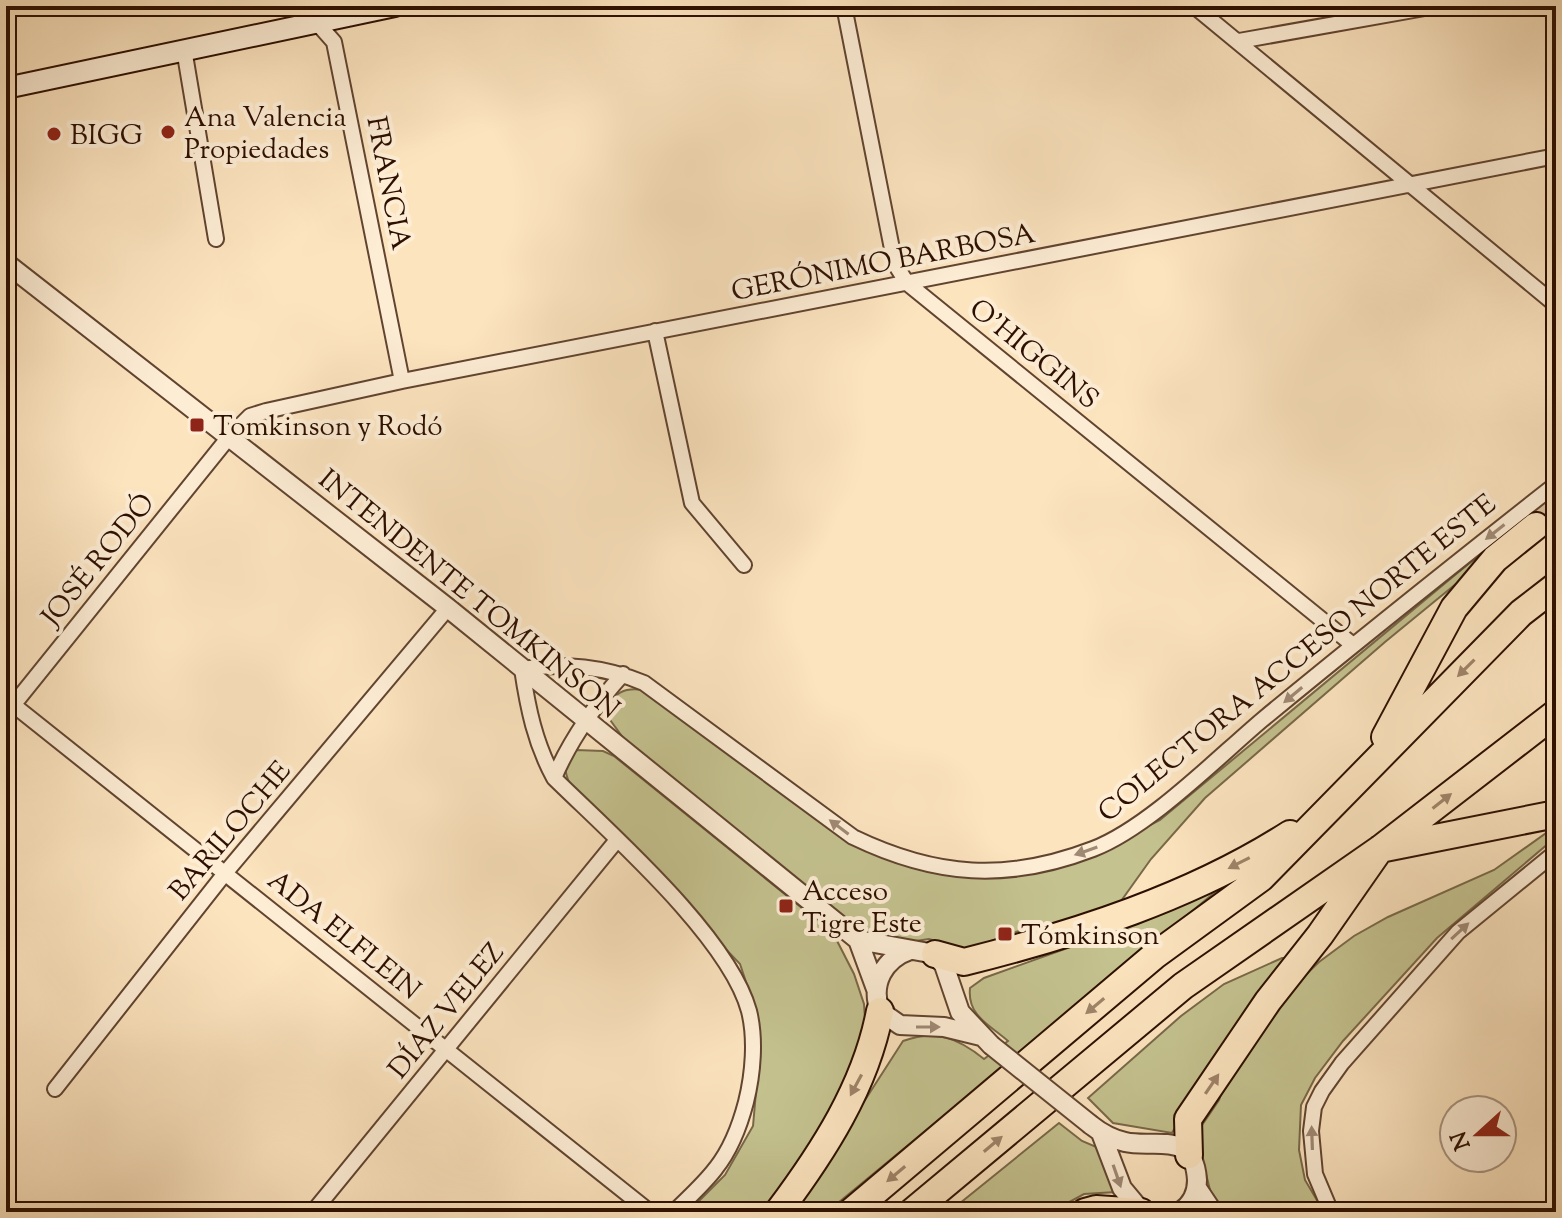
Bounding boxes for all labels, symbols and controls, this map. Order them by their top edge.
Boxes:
place label: Ana Valencia Propiedades [184,99,346,171]
street label: FRANCIA [355,113,420,254]
place label: BIGG [70,117,143,157]
marker: Ana Valencia Propiedades [159,123,177,141]
marker: BIGG [45,125,63,143]
street label: GERÓNIMO BARBOSA [728,215,1039,313]
street label: O'HIGGINS [960,290,1107,420]
place label: Tomkinson y Rodó [213,408,443,448]
marker: Tomkinson y Rodó [188,416,206,434]
street label: INTENDENTE TOMKINSON [309,461,627,730]
street label: JOSÉ RODÓ [32,486,165,638]
street label: COLECTORA ACCESO NORTE ESTE [1090,486,1506,833]
one-way arrow [1485,523,1505,540]
one-way arrow [1457,658,1475,677]
one-way arrow [1283,686,1303,703]
street label: BARILOCHE [161,753,302,910]
one-way arrow [1431,794,1452,810]
one-way arrow [828,819,850,835]
one-way arrow [1074,845,1098,857]
one-way arrow [1228,856,1251,869]
street label: ADA ELFLEIN [258,862,428,1011]
place label: Acceso Tigre Este [802,873,922,945]
marker: Acceso Tigre Este [777,897,795,915]
place label: Tómkinson [1021,917,1159,957]
one-way arrow [1450,923,1469,941]
marker: Tómkinson [996,925,1014,943]
street label: DÍAZ VELEZ [380,935,515,1089]
one-way arrow [1085,997,1105,1014]
one-way arrow [916,1021,941,1033]
one-way arrow [850,1073,863,1096]
one-way arrow [1204,1074,1219,1095]
north arrow [1438,1094,1518,1174]
one-way arrow [1306,1124,1319,1150]
text: N [1444,1126,1480,1154]
one-way arrow [983,1136,1003,1153]
one-way arrow [1112,1164,1124,1188]
one-way arrow [887,1165,907,1182]

